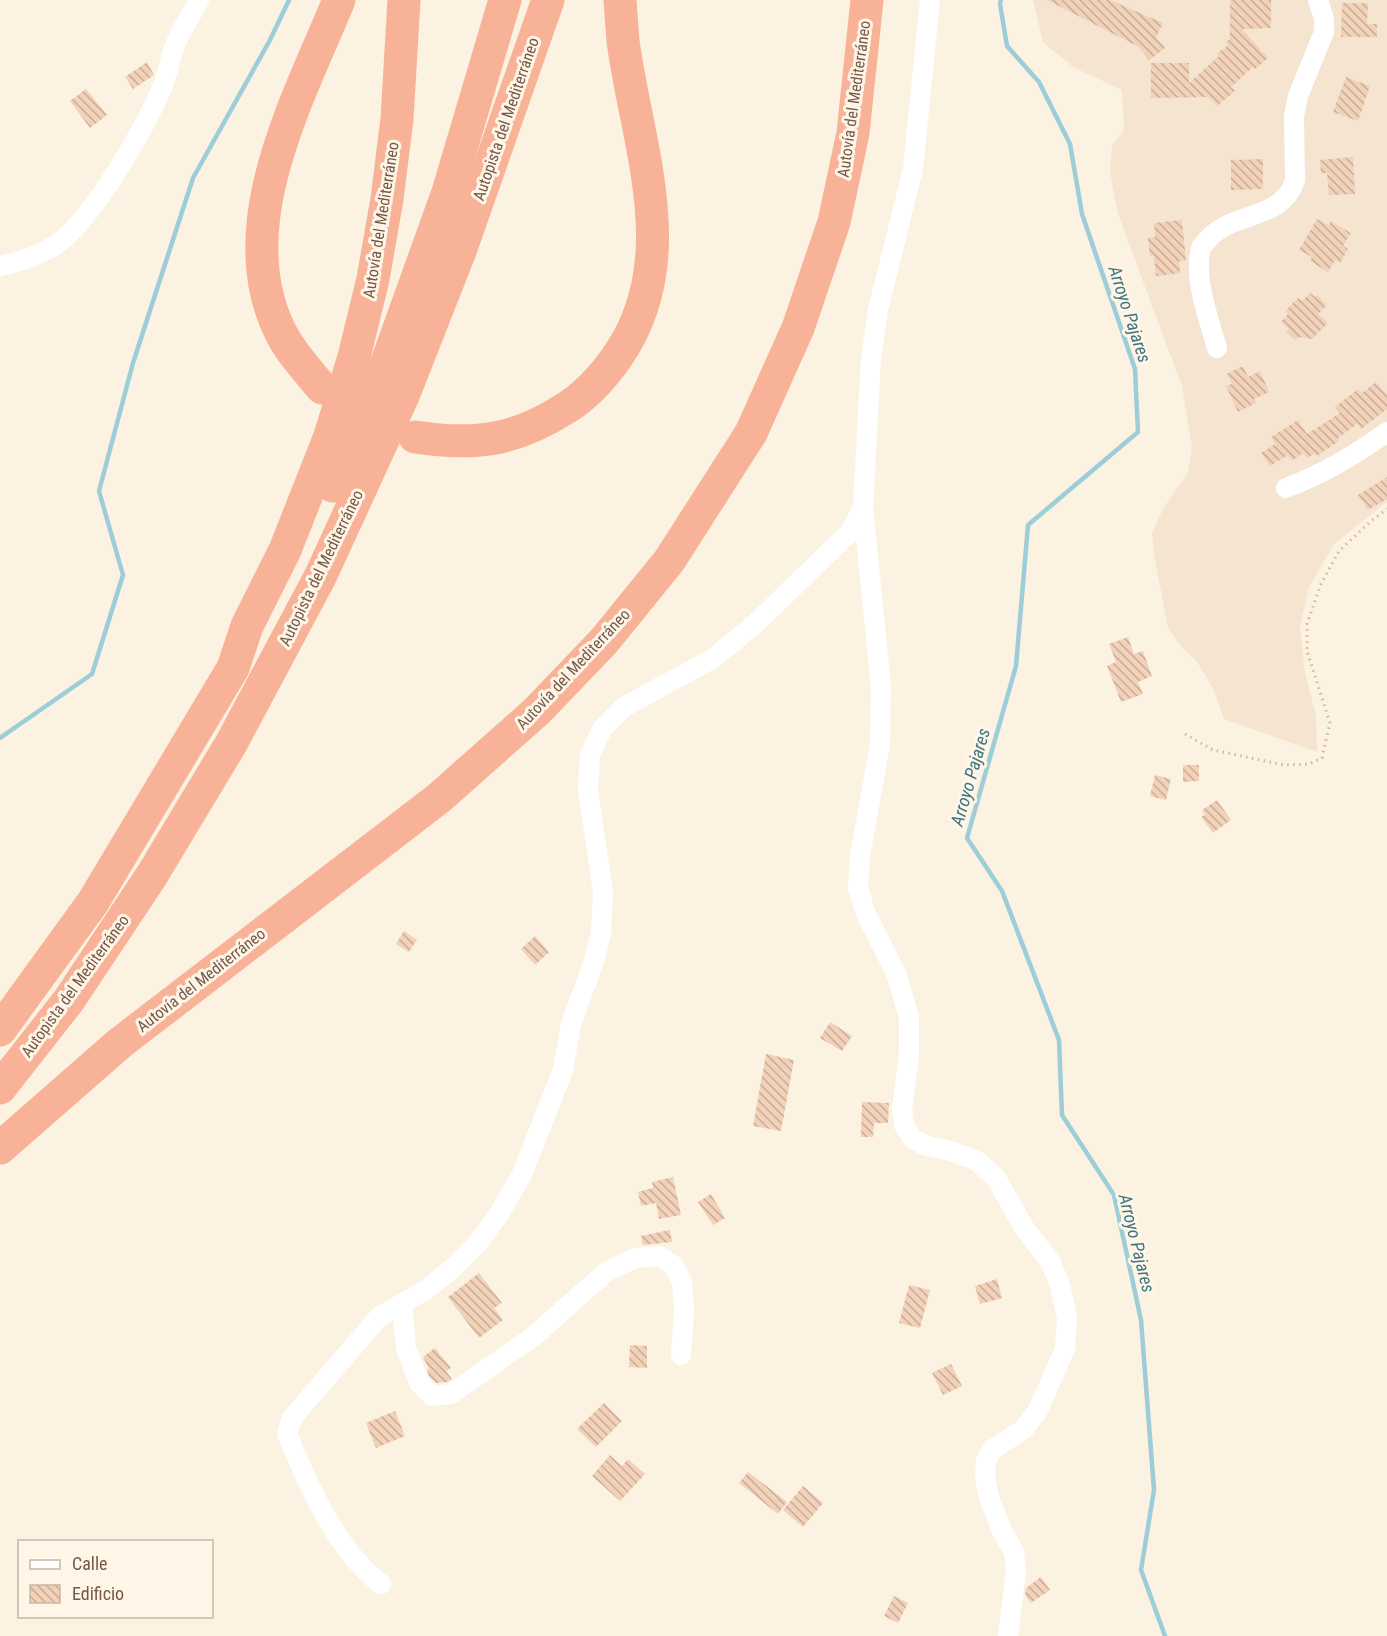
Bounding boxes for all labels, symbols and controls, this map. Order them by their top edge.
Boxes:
street label: Autovía del Mediterráneo [834,19,874,179]
street label: Autopista del Mediterráneo [469,35,543,203]
street label: Autovía del Mediterráneo [359,141,403,299]
water label: Arroyo Pajares [1104,262,1156,365]
street label: Autopista del Mediterráneo [275,487,367,649]
street label: Autovía del Mediterráneo [512,605,634,733]
water label: Arroyo Pajares [946,726,994,829]
street label: Autopista del Mediterráneo [17,911,133,1061]
street label: Autovía del Mediterráneo [133,924,269,1036]
water label: Arroyo Pajares [1114,1191,1159,1294]
legend [18,1540,213,1618]
text: Calle [72,1553,108,1574]
text: Edificio [72,1583,124,1604]

